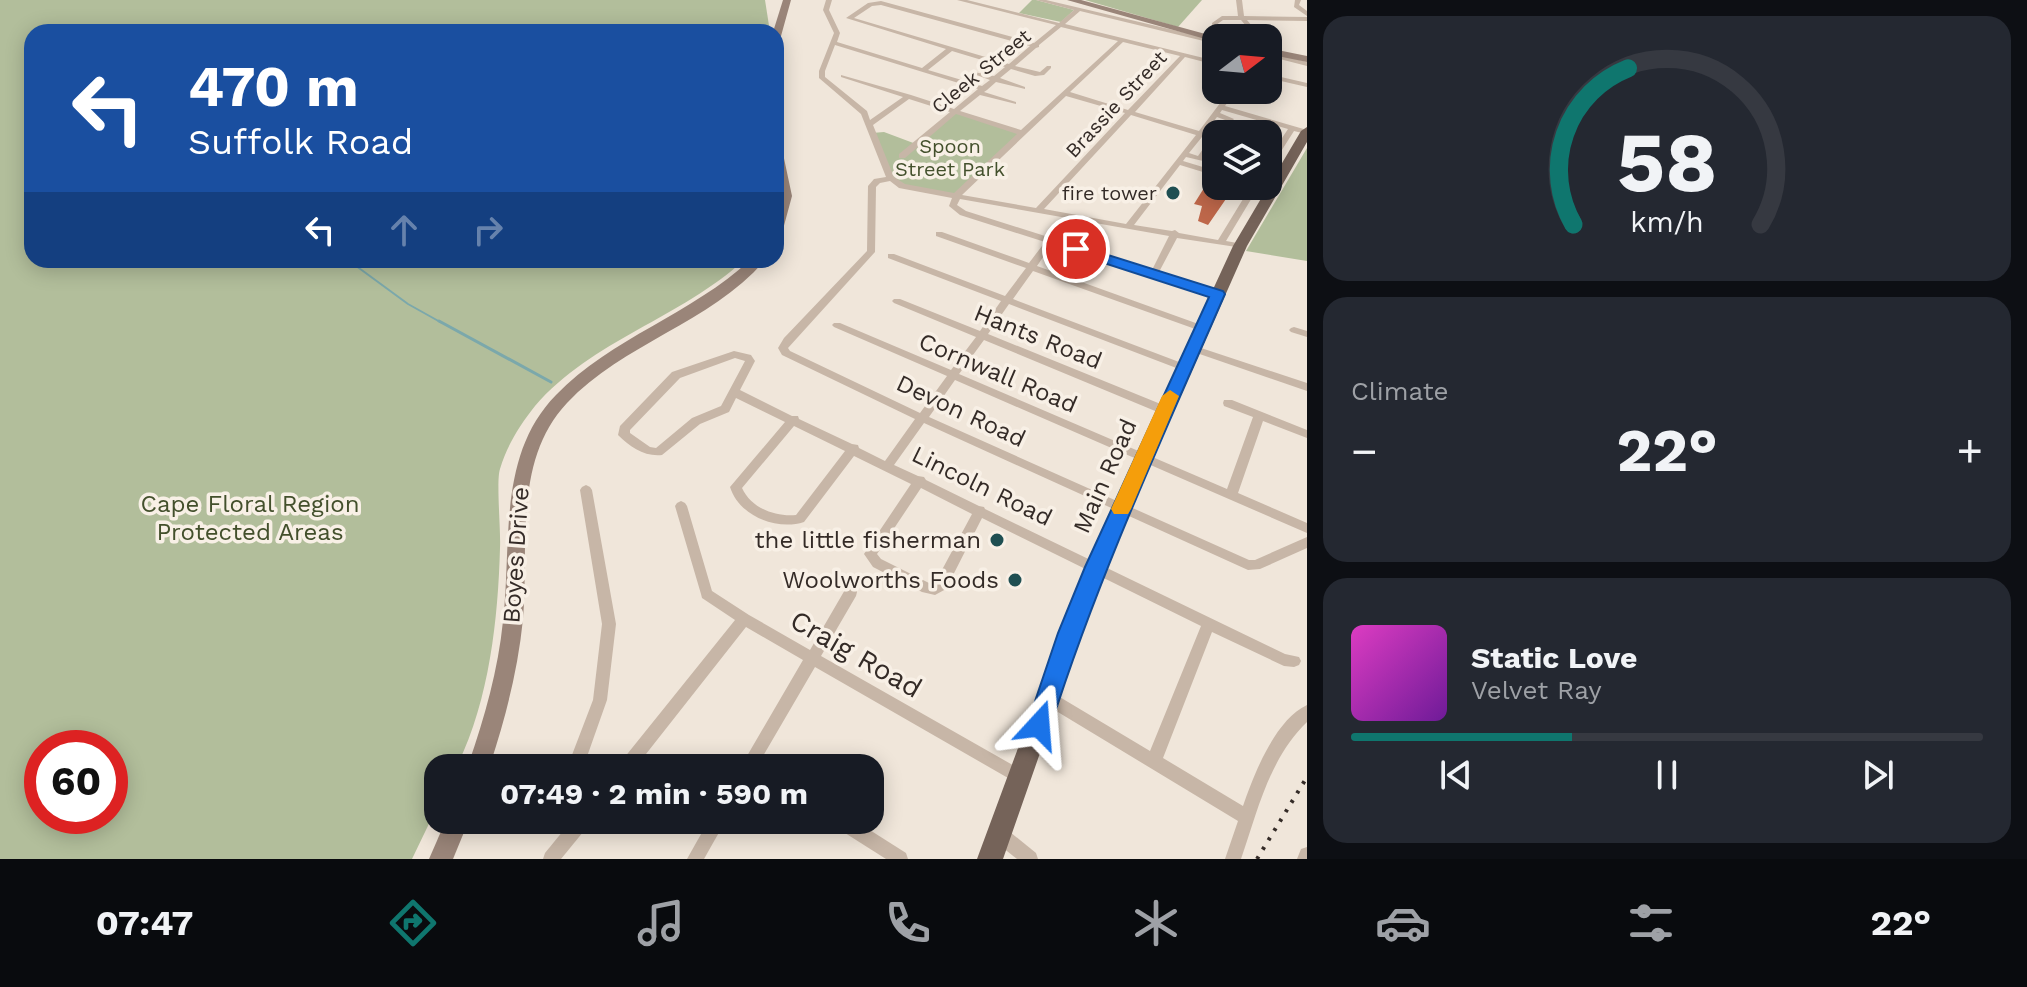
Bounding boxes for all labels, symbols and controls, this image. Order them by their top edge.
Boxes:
street label: Cleek Street [926,23,1036,118]
north arrow [1202,24,1282,104]
map controls [1202,24,1282,200]
street label: Brassie Street [1060,45,1172,162]
text: 470 m [188,54,359,120]
icon: left [56,56,160,160]
text: 58 [1617,113,1717,210]
button: layers [1202,120,1282,200]
text: Suffolk Road [188,121,413,163]
park label: Spoon Street Park [895,134,1005,181]
place label: fire tower [1062,181,1157,205]
marker: fire tower [1164,184,1182,202]
text: km/h [1630,205,1704,239]
icon: left [298,208,342,252]
icon: ahead [382,208,426,252]
icon: right [466,208,510,252]
pin [1042,215,1110,283]
icon: arrive [1054,227,1098,271]
street label: Hants Road [970,299,1106,375]
street label: Cornwall Road [915,327,1081,419]
street label: Devon Road [892,369,1030,453]
text: Climate [1351,376,1449,406]
street label: Main Road [1067,415,1143,537]
text: 22° [1616,415,1718,486]
text: − [1351,425,1378,477]
text: + [1956,425,1983,477]
street label: Lincoln Road [907,440,1057,532]
street label: Boyes Drive [497,486,535,624]
park label: Cape Floral Region Protected Areas [140,490,360,546]
place label: the little fisherman [755,526,981,554]
marker: the little fisherman [988,531,1006,549]
place label: Woolworths Foods [782,566,999,594]
marker: Woolworths Foods [1006,571,1024,589]
street label: Craig Road [784,603,928,705]
text: Static Love [1471,640,1637,675]
text: Velvet Ray [1471,675,1602,705]
position arrow [997,683,1081,767]
speed limit sign: 60 [24,730,128,834]
icon: previous [1434,753,1478,797]
icon: pause [1645,753,1689,797]
icon: next [1856,753,1900,797]
text: 07:49 · 2 min · 590 m [500,776,808,811]
icon: directions [385,895,441,951]
icon: music [633,895,689,951]
icon: phone [880,895,936,951]
icon: climate [1128,895,1184,951]
icon: car [1375,895,1431,951]
icon: filters [1623,895,1679,951]
text: 07:47 [96,902,194,944]
text: 22° [1870,902,1931,944]

